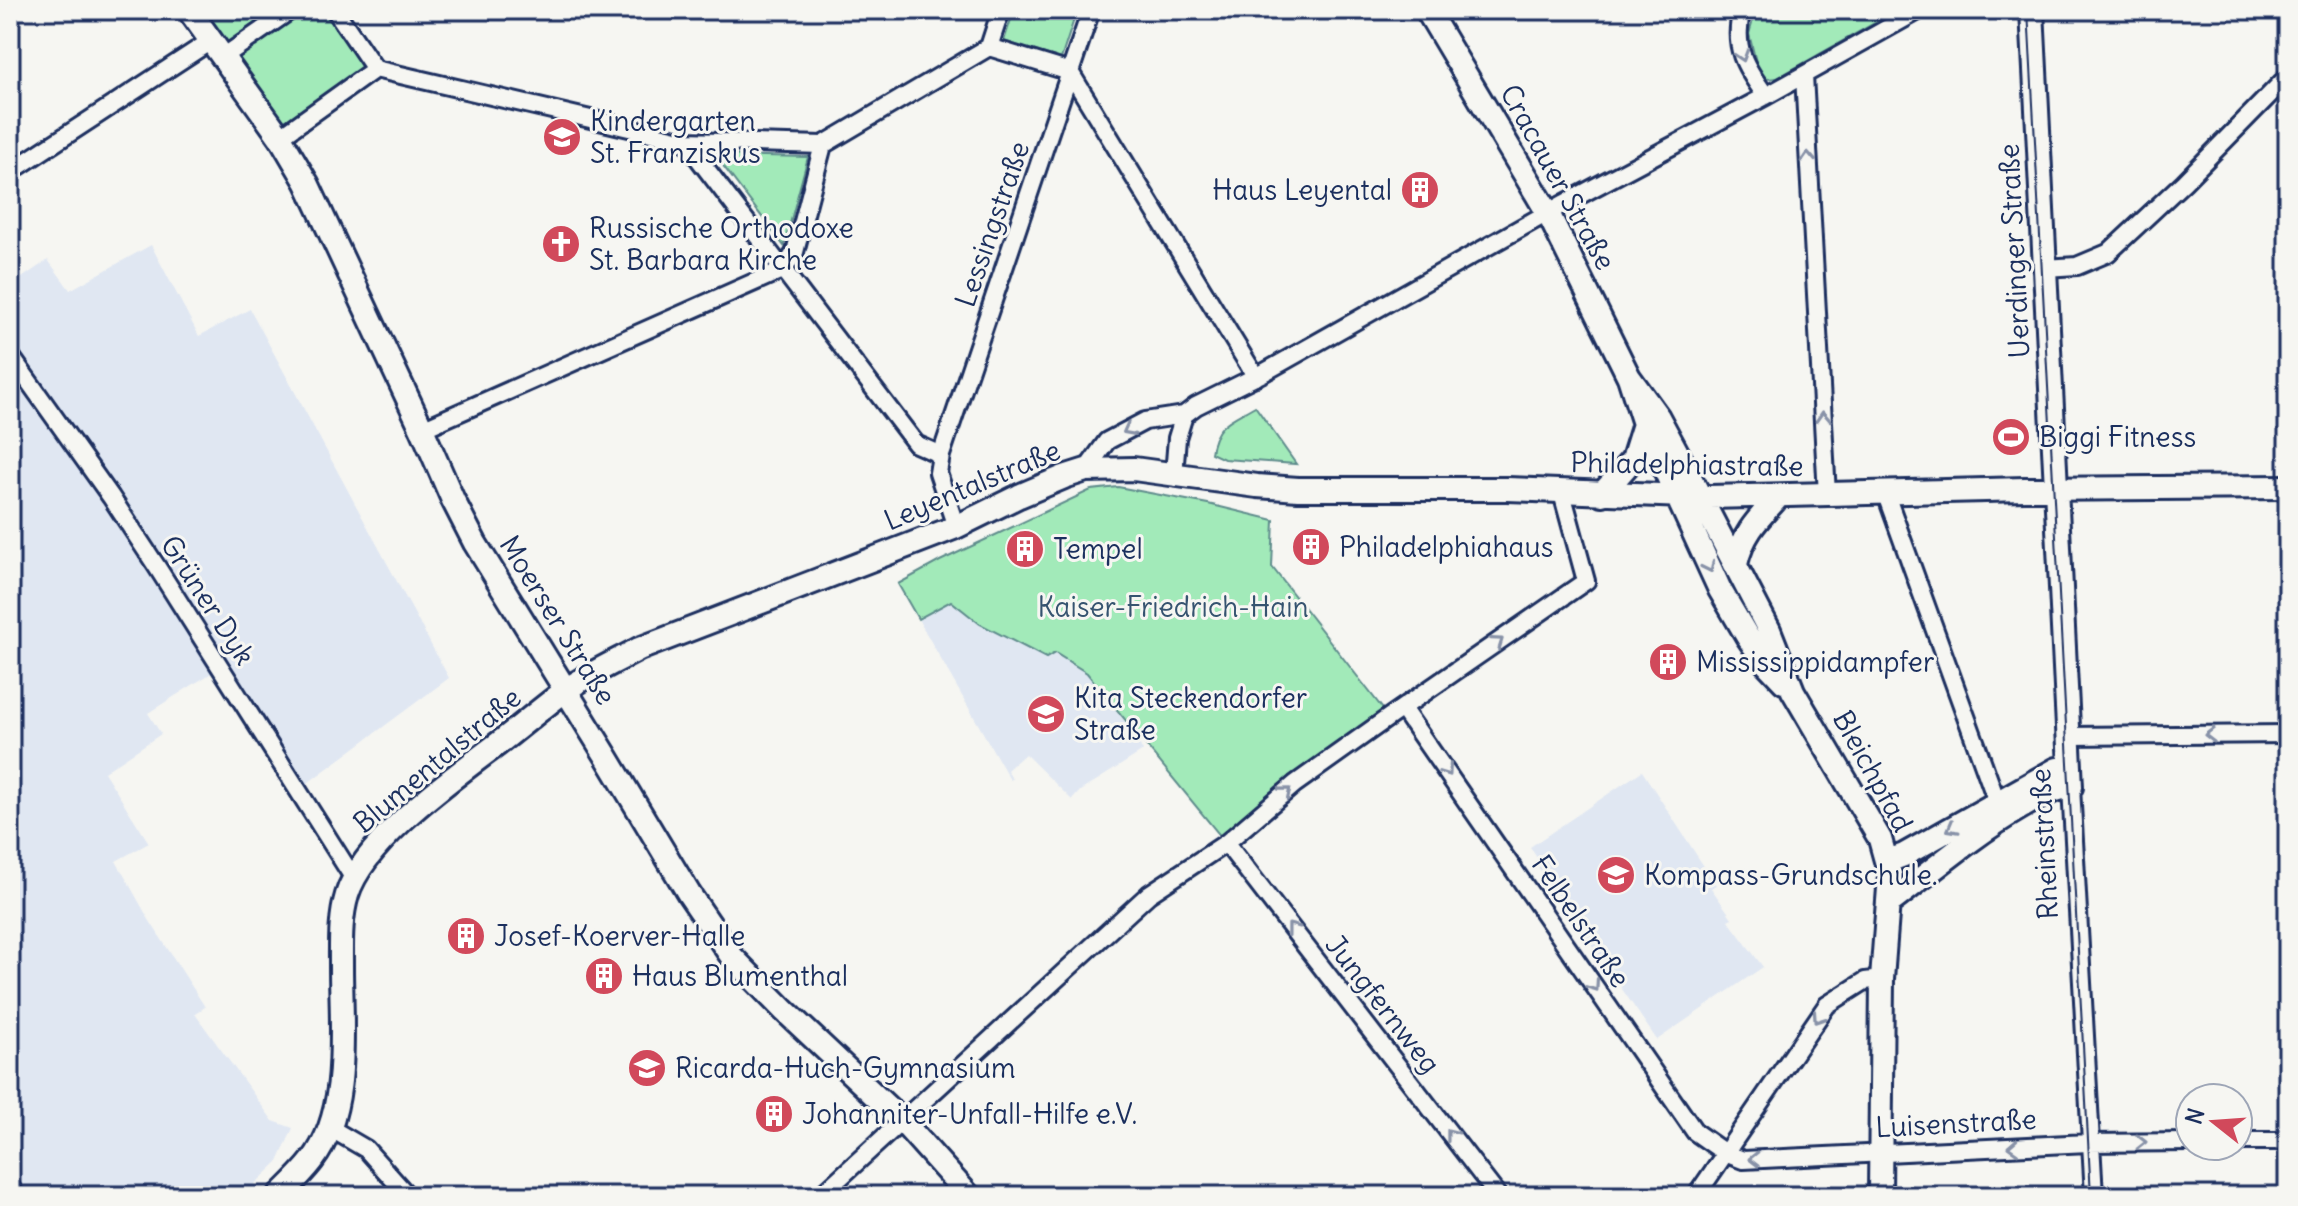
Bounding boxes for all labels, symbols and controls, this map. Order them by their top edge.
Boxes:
one-way arrow [1733,49,1749,62]
street label: Cracauer Straße [1492,78,1624,276]
place label: Kindergarten St. Franziskus [590,103,761,171]
school or university icon: Kindergarten St. Franziskus [541,116,583,158]
street label: Lessingstraße [947,137,1037,311]
street label: Uerdinger Straße [1990,143,2038,359]
one-way arrow [1800,150,1817,163]
building icon: Haus Leyental [1399,169,1441,211]
place label: Haus Leyental [1212,172,1392,208]
place label: Russische Orthodoxe St. Barbara Kirche [589,210,854,278]
church icon: Russische Orthodoxe St. Barbara Kirche [540,223,582,265]
one-way arrow [1814,410,1831,423]
sports icon: Biggi Fitness [1990,416,2032,458]
place label: Biggi Fitness [2039,419,2196,455]
one-way arrow [1121,421,1136,436]
street label: Leyentalstraße [879,432,1065,538]
street label: Philadelphiastraße [1570,444,1804,484]
building icon: Philadelphiahaus [1290,526,1332,568]
street label: Grüner Dyk [153,528,263,672]
building icon: Tempel [1004,528,1046,570]
street label: Moerser Straße [492,529,624,711]
place label: Philadelphiahaus [1339,529,1554,565]
place label: Tempel [1053,531,1143,567]
one-way arrow [1699,559,1715,574]
park label: Kaiser-Friedrich-Hain [1037,589,1309,625]
one-way arrow [1489,637,1503,652]
building icon: Mississippidampfer [1647,641,1689,683]
place label: Mississippidampfer [1696,644,1934,680]
street label: Blumentalstraße [346,679,528,841]
place label: Kita Steckendorfer Straße [1074,680,1307,748]
school or university icon: Kita Steckendorfer Straße [1025,693,1067,735]
street label: Bleichpfad [1825,704,1921,838]
one-way arrow [2203,726,2216,744]
one-way arrow [1437,763,1452,777]
street label: Rheinstraße [2022,768,2066,920]
one-way arrow [1277,787,1291,802]
one-way arrow [1945,818,1960,833]
street label: Felbelstraße [1524,848,1638,994]
school or university icon: Kompass-Grundschule. [1595,854,1637,896]
place label: Kompass-Grundschule. [1644,857,1938,893]
building icon: Josef-Koerver-Halle [445,915,487,957]
place label: Josef-Koerver-Halle [494,918,745,954]
one-way arrow [1287,923,1302,937]
street label: Jungfernweg [1318,927,1448,1081]
building icon: Haus Blumenthal [583,955,625,997]
place label: Haus Blumenthal [632,958,848,994]
one-way arrow [1584,978,1599,992]
one-way arrow [1813,1010,1828,1024]
school or university icon: Ricarda-Huch-Gymnasium [626,1047,668,1089]
place label: Ricarda-Huch-Gymnasium [675,1050,1015,1086]
north arrow [2174,1082,2254,1162]
building icon: Johanniter-Unfall-Hilfe e.V. [753,1093,795,1135]
place label: Johanniter-Unfall-Hilfe e.V. [802,1096,1137,1132]
street label: Luisenstraße [1875,1101,2037,1145]
text: N [2179,1105,2210,1128]
one-way arrow [1446,1128,1460,1143]
one-way arrow [2135,1133,2147,1151]
one-way arrow [2006,1138,2019,1155]
one-way arrow [1747,1150,1759,1168]

